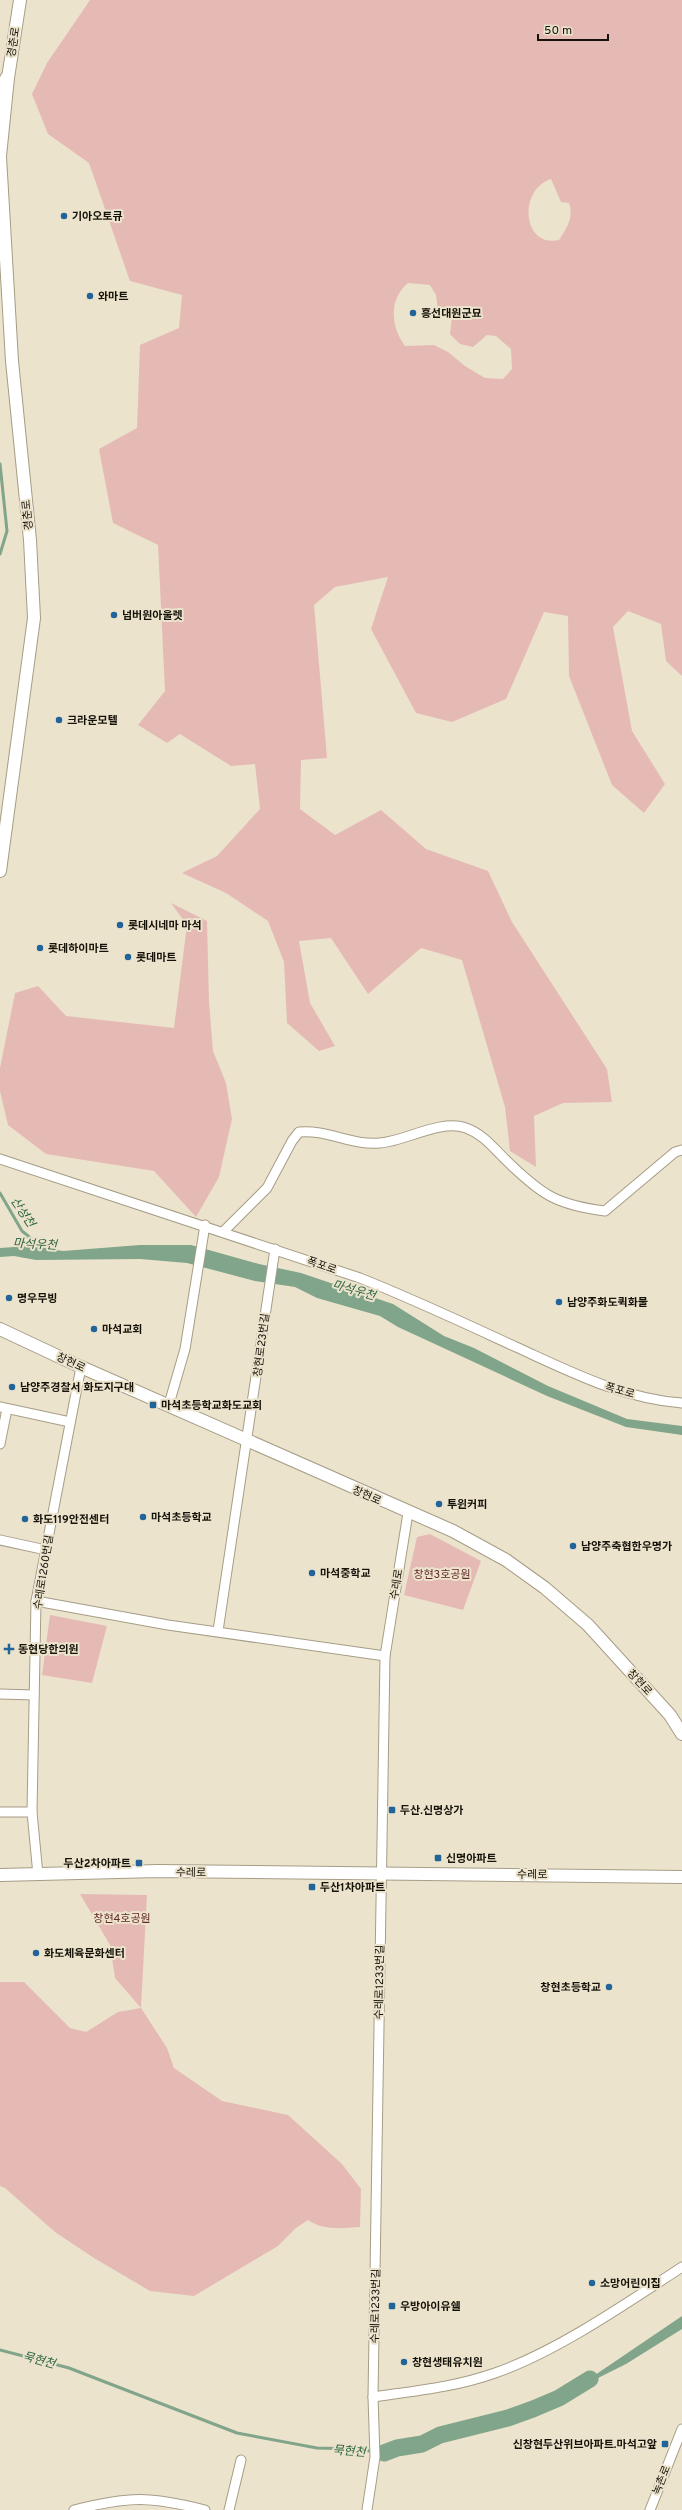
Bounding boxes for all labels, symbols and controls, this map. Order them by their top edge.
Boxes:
scale bar [538,16,608,42]
text: 50 m [544,23,572,39]
street label: 경춘로 [5,26,23,58]
place label: 기아오토큐 [72,210,123,224]
marker: 기아오토큐 [59,211,69,221]
place label: 와마트 [98,290,128,304]
marker: 와마트 [85,291,95,301]
place label: 흥선대원군묘 [421,307,482,321]
marker: 흥선대원군묘 [408,308,418,318]
street label: 경춘로 [19,499,37,531]
place label: 넘버원아울렛 [122,609,183,623]
marker: 넘버원아울렛 [109,610,119,620]
place label: 크라운모텔 [67,714,118,728]
marker: 크라운모텔 [54,715,64,725]
place label: 롯데시네마 마석 [128,919,202,933]
marker: 롯데시네마 마석 [115,920,125,930]
place label: 롯데하이마트 [48,942,109,956]
marker: 롯데하이마트 [35,943,45,953]
place label: 롯데마트 [136,951,176,965]
marker: 롯데마트 [123,952,133,962]
water label: 산성천 [6,1194,39,1232]
water label: 마석우천 [12,1236,59,1254]
street label: 폭포로 [305,1254,338,1278]
water label: 마석우천 [330,1277,379,1305]
place label: 명우무빙 [17,1292,57,1306]
marker: 명우무빙 [4,1293,14,1303]
place label: 남양주화도퀵화물 [567,1296,648,1310]
marker: 남양주화도퀵화물 [554,1297,564,1307]
street label: 창현로23번길 [251,1313,273,1378]
place label: 마석교회 [102,1323,142,1337]
marker: 마석교회 [89,1324,99,1334]
street label: 창현로 [54,1350,87,1376]
street label: 폭포로 [603,1380,636,1402]
place label: 남양주경찰서 화도지구대 [20,1381,134,1395]
marker: 남양주경찰서 화도지구대 [7,1382,17,1392]
place label: 마석초등학교화도교회 [161,1399,262,1413]
marker: 마석초등학교화도교회 [148,1400,158,1410]
street label: 창현로 [350,1483,383,1508]
place label: 투윈커피 [447,1498,487,1512]
marker: 투윈커피 [434,1499,444,1509]
place label: 마석초등학교 [151,1511,212,1525]
marker: 마석초등학교 [138,1512,148,1522]
place label: 화도119안전센터 [33,1513,109,1527]
marker: 화도119안전센터 [20,1514,30,1524]
street label: 수레로1260번길 [31,1534,57,1610]
place label: 남양주축협한우명가 [581,1540,672,1554]
marker: 남양주축협한우명가 [568,1541,578,1551]
place label: 마석중학교 [320,1567,371,1581]
marker: 마석중학교 [307,1568,317,1578]
street label: 수레로 [388,1568,406,1600]
park label: 창현3호공원 [413,1568,471,1582]
marker: 동현당한의원 [3,1643,15,1655]
place label: 동현당한의원 [18,1643,79,1657]
street label: 창현로 [624,1667,655,1699]
place label: 두산.신명상가 [400,1804,463,1818]
marker: 두산.신명상가 [387,1805,397,1815]
place label: 신명아파트 [446,1852,497,1866]
marker: 신명아파트 [433,1853,443,1863]
place label: 두산2차아파트 [64,1857,131,1871]
marker: 두산2차아파트 [134,1858,144,1868]
street label: 수레로 [176,1866,206,1880]
street label: 수레로 [517,1868,547,1882]
place label: 두산1차아파트 [320,1881,385,1895]
marker: 두산1차아파트 [307,1882,317,1892]
park label: 창현4호공원 [93,1912,151,1926]
street label: 수레로1233번길 [372,1945,388,2019]
place label: 화도체육문화센터 [44,1947,125,1961]
marker: 화도체육문화센터 [31,1948,41,1958]
place label: 창현초등학교 [540,1981,601,1995]
marker: 창현초등학교 [604,1982,614,1992]
street label: 수레로1233번길 [368,2269,384,2343]
place label: 소망어린이집 [600,2277,661,2291]
marker: 소망어린이집 [587,2278,597,2288]
place label: 우방아이유쉘 [400,2300,461,2314]
marker: 우방아이유쉘 [387,2301,397,2311]
water label: 묵현천 [21,2349,59,2373]
place label: 창현생태유치원 [412,2356,483,2370]
marker: 창현생태유치원 [399,2357,409,2367]
place label: 신창현두산위브아파트.마석고앞 [513,2438,657,2452]
marker: 신창현두산위브아파트.마석고앞 [660,2439,670,2449]
water label: 묵현천 [332,2443,368,2461]
street label: 녹촌로 [650,2464,674,2497]

